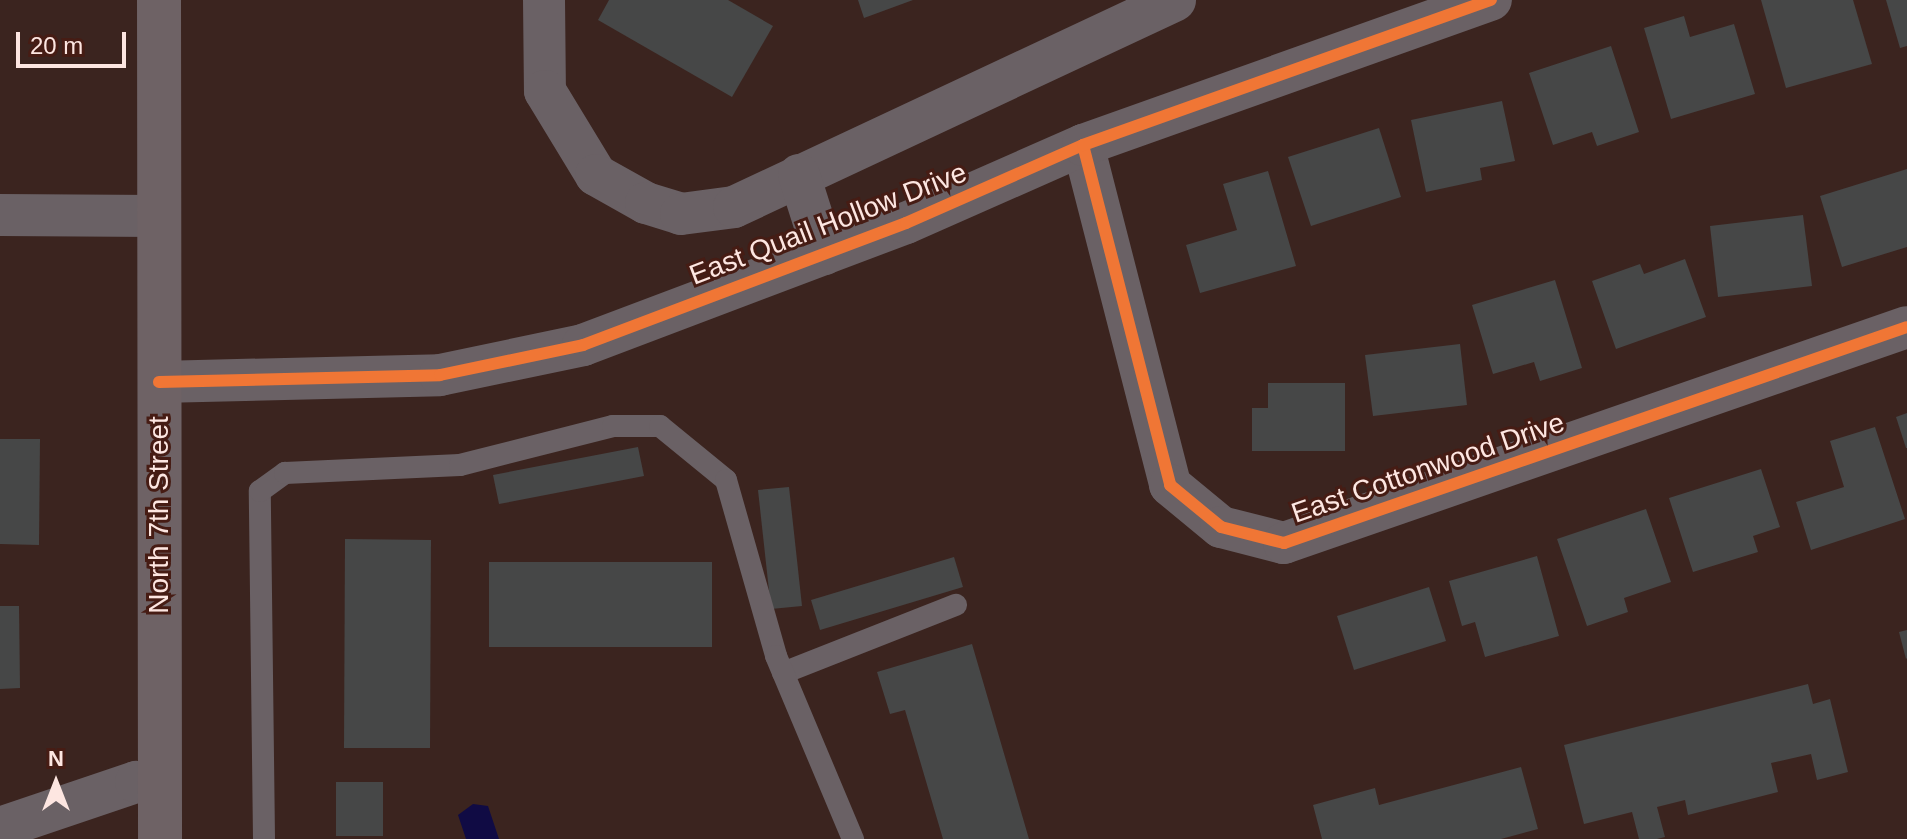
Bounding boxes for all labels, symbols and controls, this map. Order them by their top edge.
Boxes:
scale bar [20,16,130,66]
text: 20 m [30,32,83,59]
street label: East Quail Hollow Drive [685,156,971,292]
street label: East Cottonwood Drive [1287,406,1569,530]
street label: North 7th Street [142,416,176,614]
north arrow [16,743,96,823]
text: N [48,746,64,771]

